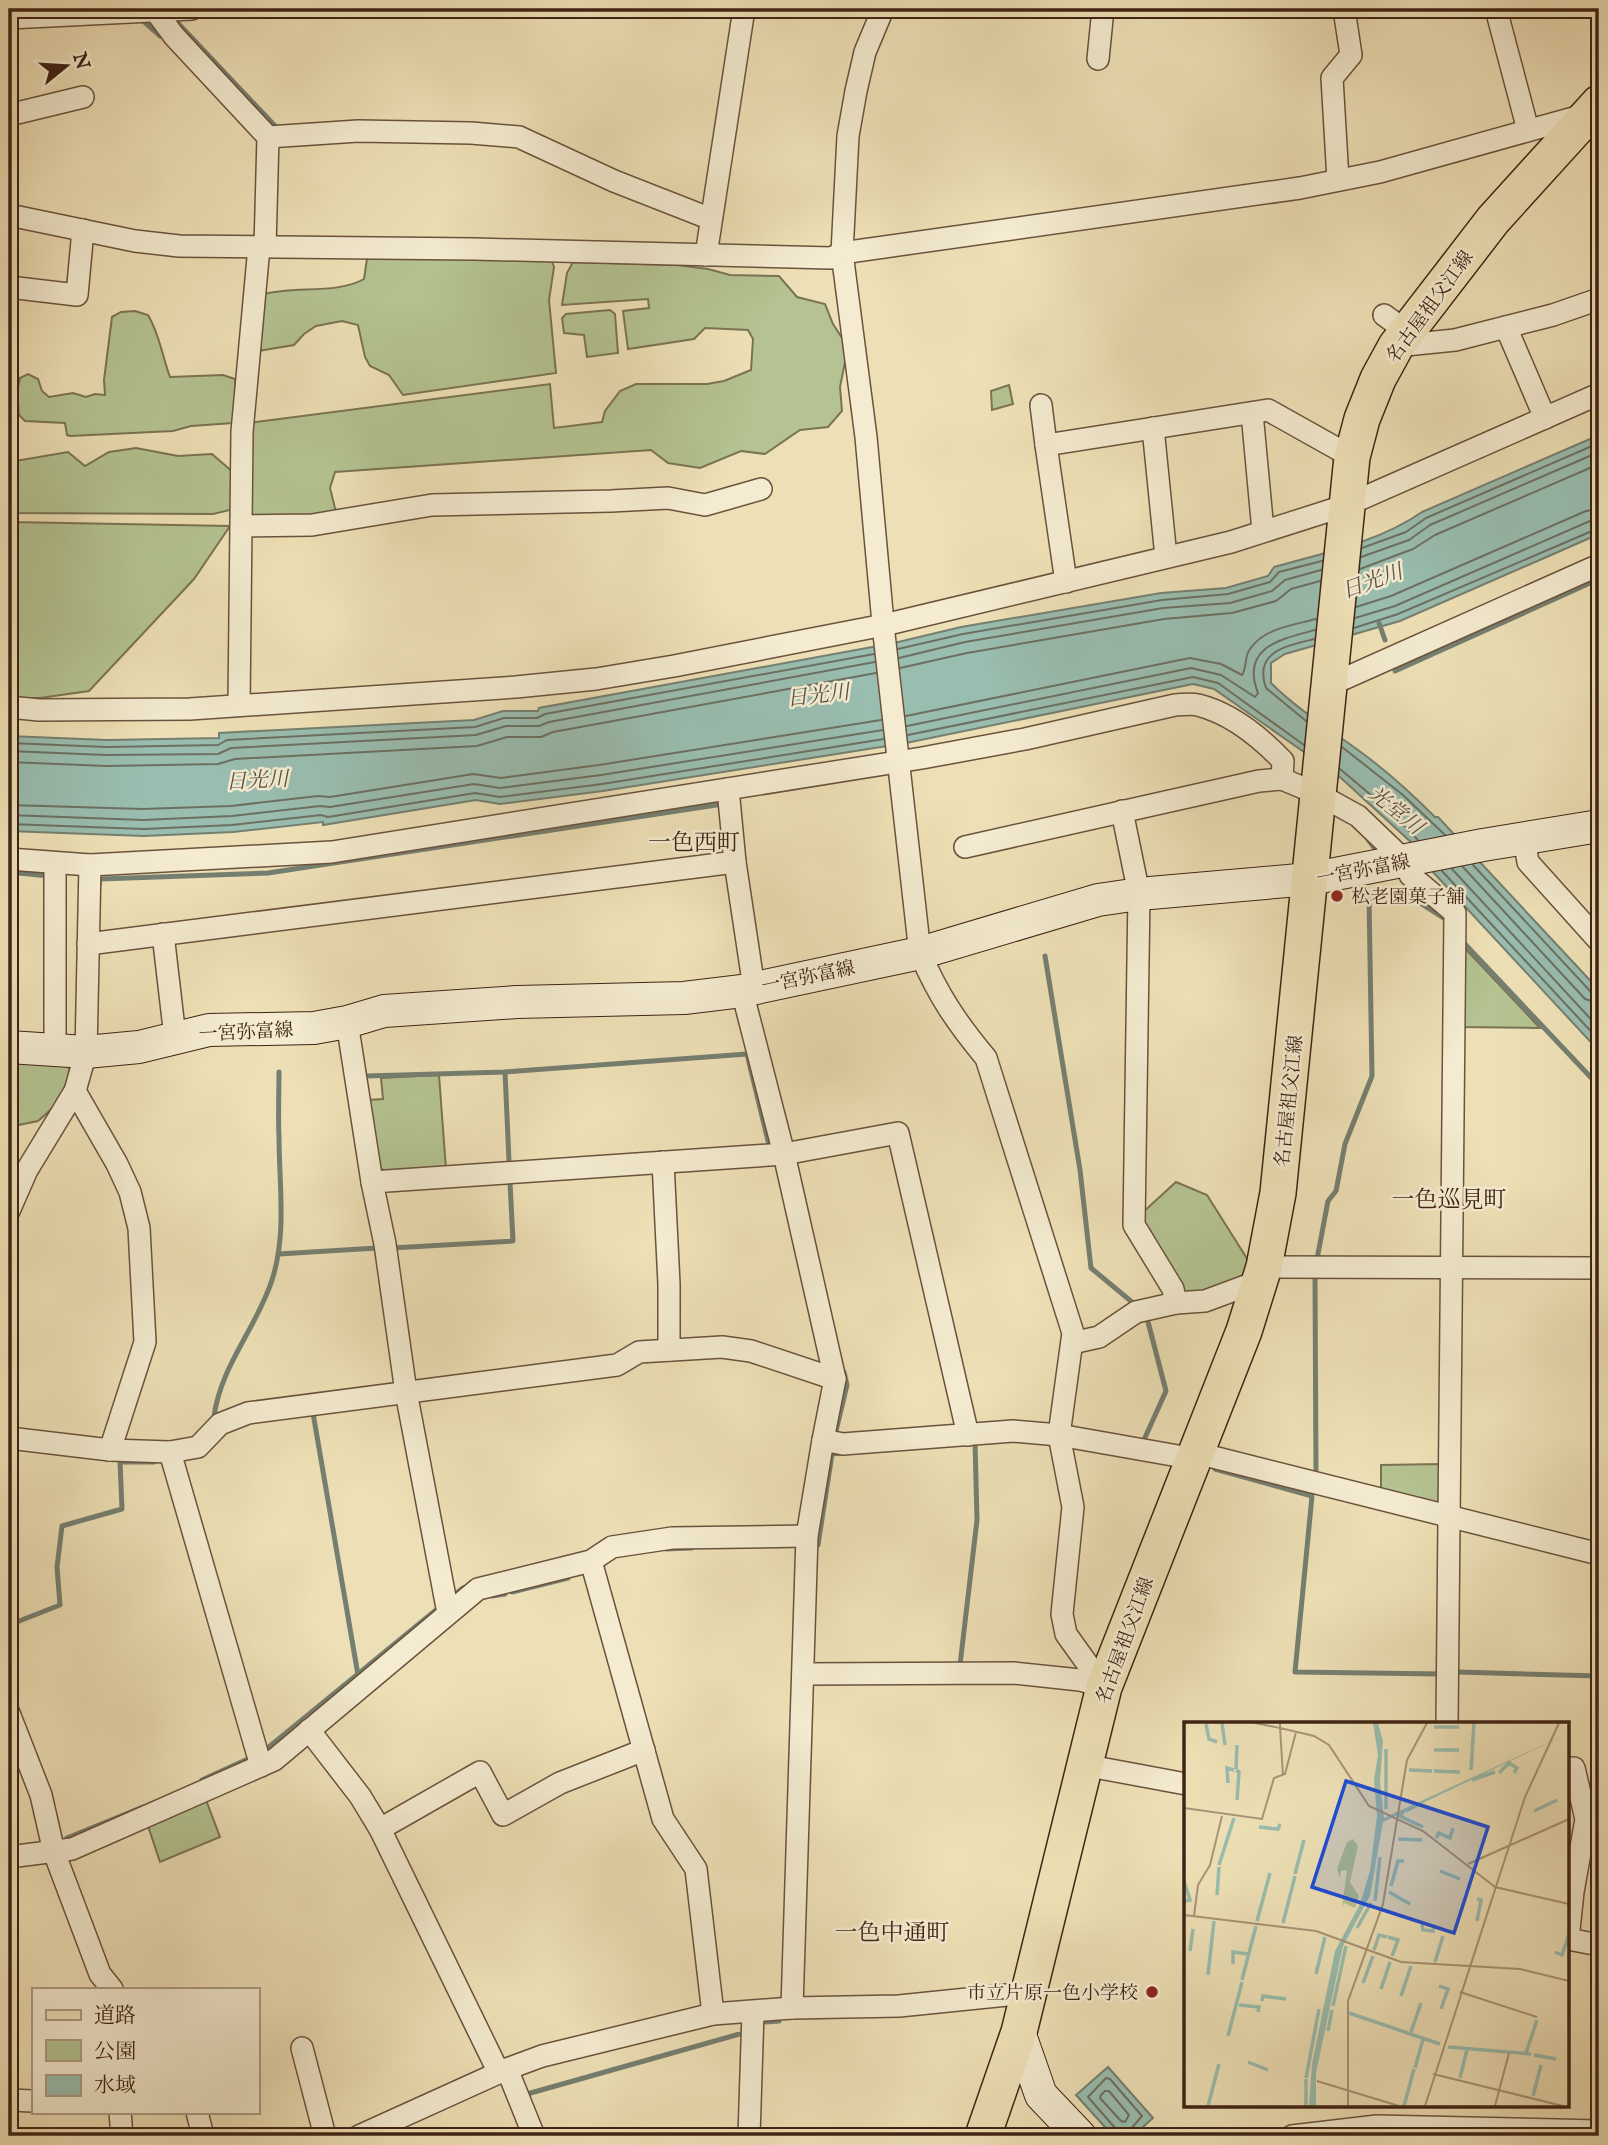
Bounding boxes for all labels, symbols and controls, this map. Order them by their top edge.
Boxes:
north arrow [32,32,102,102]
text: N [66,49,94,73]
street label: 名古屋祖父江線 [1382,246,1479,368]
water label: 日光川 [1338,558,1409,606]
water label: 日光川 [785,679,853,714]
water label: 日光川 [225,766,291,797]
water label: 光堂川 [1362,781,1430,843]
district label: 一色西町 [648,829,740,858]
street label: 一宮弥富線 [1314,850,1412,892]
place label: 松老園菓子舗 [1351,886,1465,910]
marker: 松老園菓子舗 [1329,888,1345,904]
street label: 一宮弥富線 [759,956,857,1000]
street label: 一宮弥富線 [198,1019,294,1047]
street label: 名古屋祖父江線 [1271,1034,1309,1169]
district label: 一色巡見町 [1392,1186,1507,1215]
street label: 名古屋祖父江線 [1092,1574,1160,1707]
inset map [1184,1722,1570,2106]
district label: 一色中通町 [835,1919,950,1948]
place label: 市立片原一色小学校 [967,1982,1138,2006]
marker: 市立片原一色小学校 [1144,1984,1160,2000]
legend [32,1988,259,2114]
text: 道路 [94,2003,136,2030]
text: 公園 [94,2039,136,2066]
text: 水域 [94,2073,136,2100]

